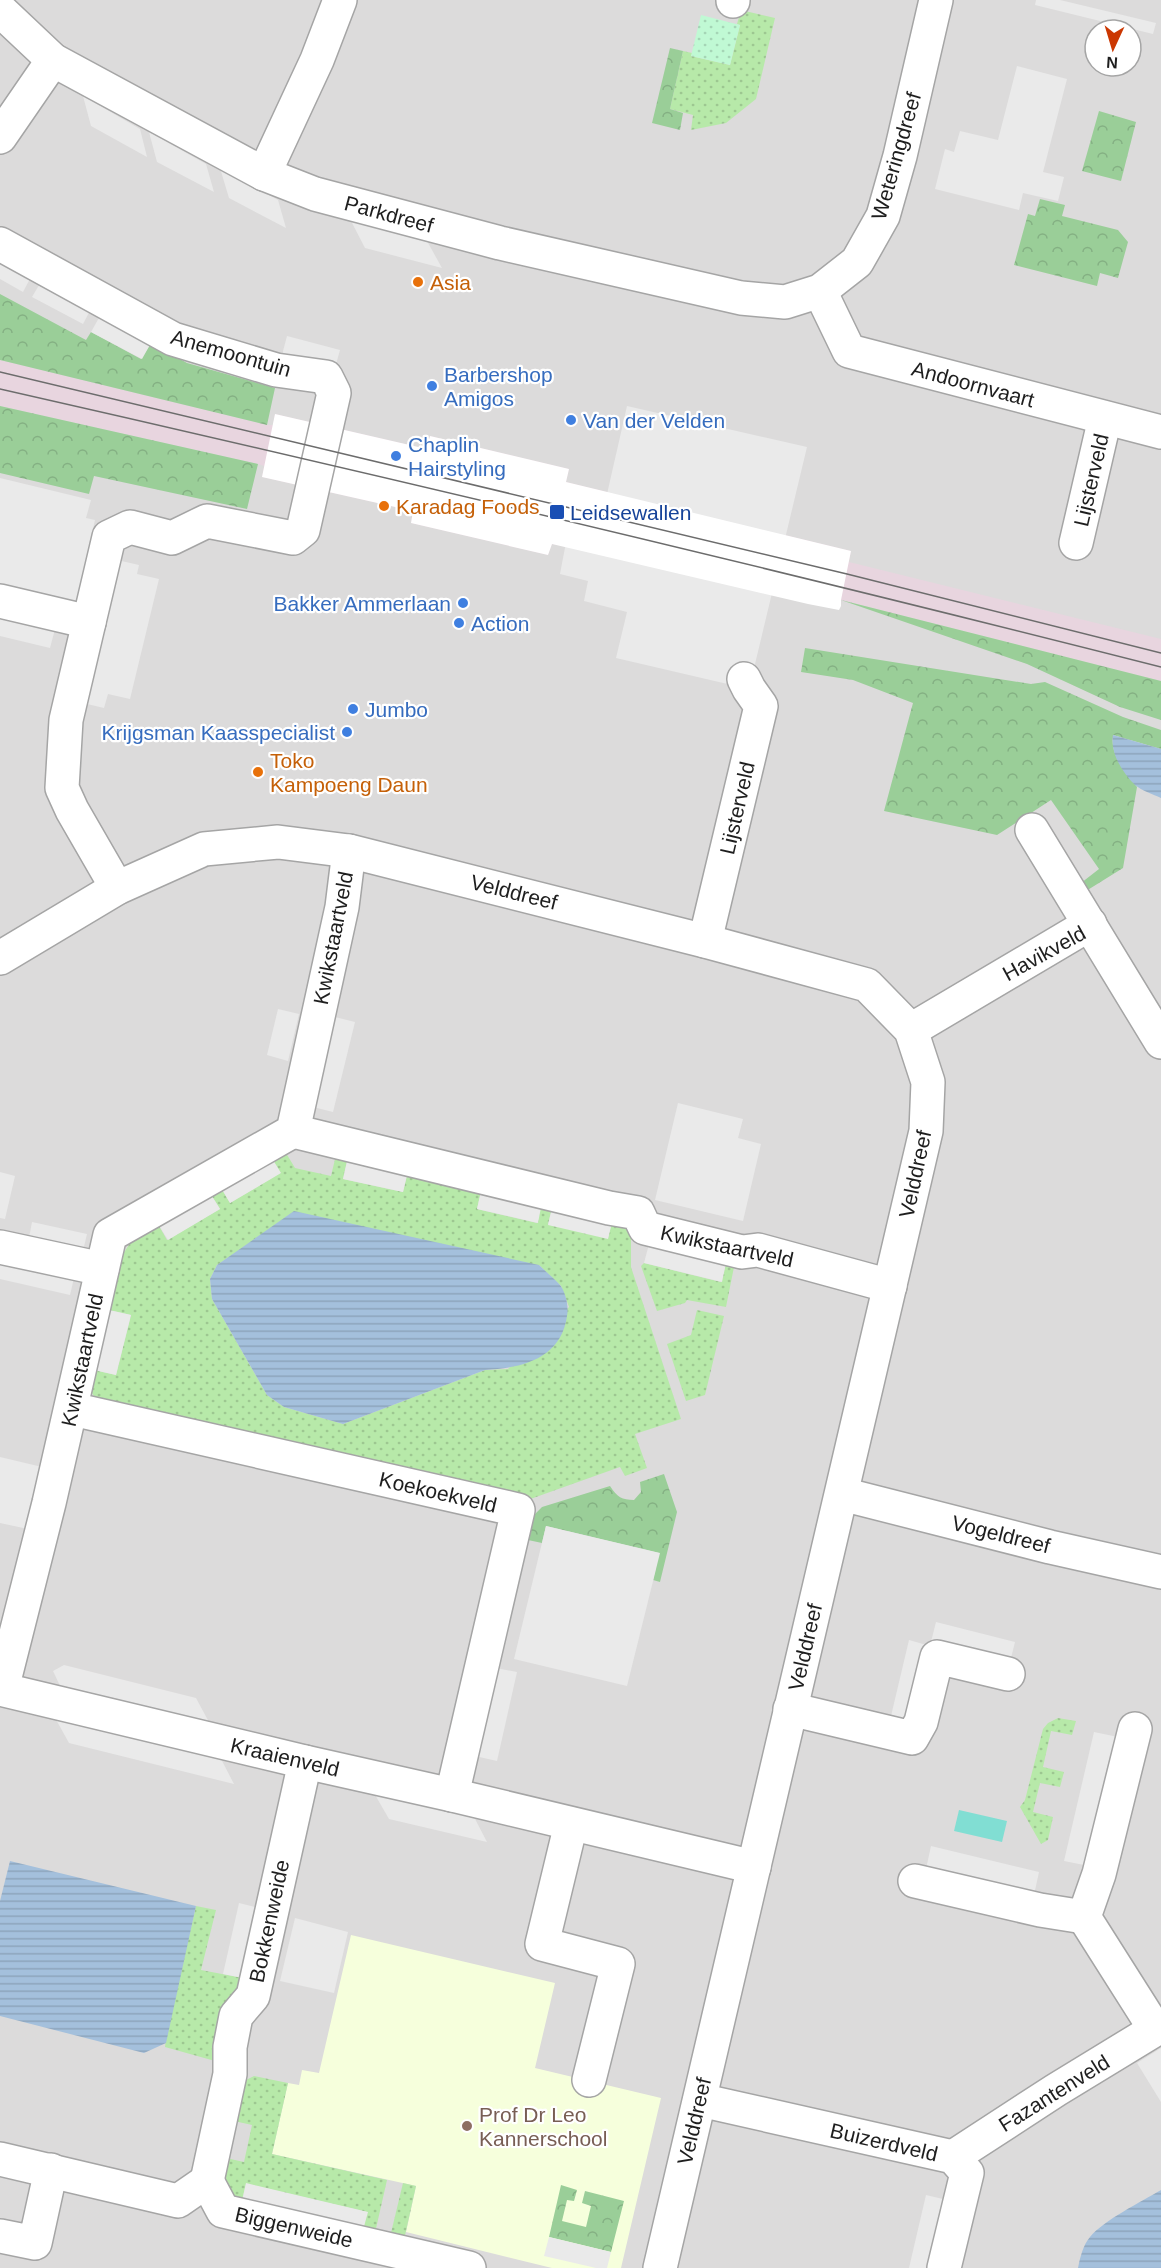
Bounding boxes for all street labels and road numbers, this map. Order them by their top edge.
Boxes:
street label: Weteringdreef [867,89,925,222]
street label: Parkdreef [342,191,436,237]
street label: Anemoontuin [168,325,294,381]
street label: Andoornvaart [909,357,1037,411]
street label: Lijsterveld [1069,431,1113,529]
street label: Lijsterveld [715,759,759,857]
street label: Kwikstaartveld [309,869,357,1007]
street label: Velddreef [468,870,560,914]
street label: Havikveld [999,921,1089,985]
street label: Velddreef [895,1128,936,1220]
street label: Kwikstaartveld [658,1221,796,1271]
street label: Kwikstaartveld [57,1291,107,1429]
street label: Koekoekveld [377,1467,499,1517]
street label: Vogeldreef [949,1511,1053,1557]
street label: Velddreef [784,1601,826,1693]
street label: Kraaienveld [228,1733,342,1781]
street label: Bokkenweide [245,1858,293,1984]
street label: Fazantenveld [994,2050,1114,2136]
street label: Velddreef [673,2075,715,2167]
street label: Buizerdveld [828,2118,940,2166]
street label: Biggenweide [233,2202,355,2252]

